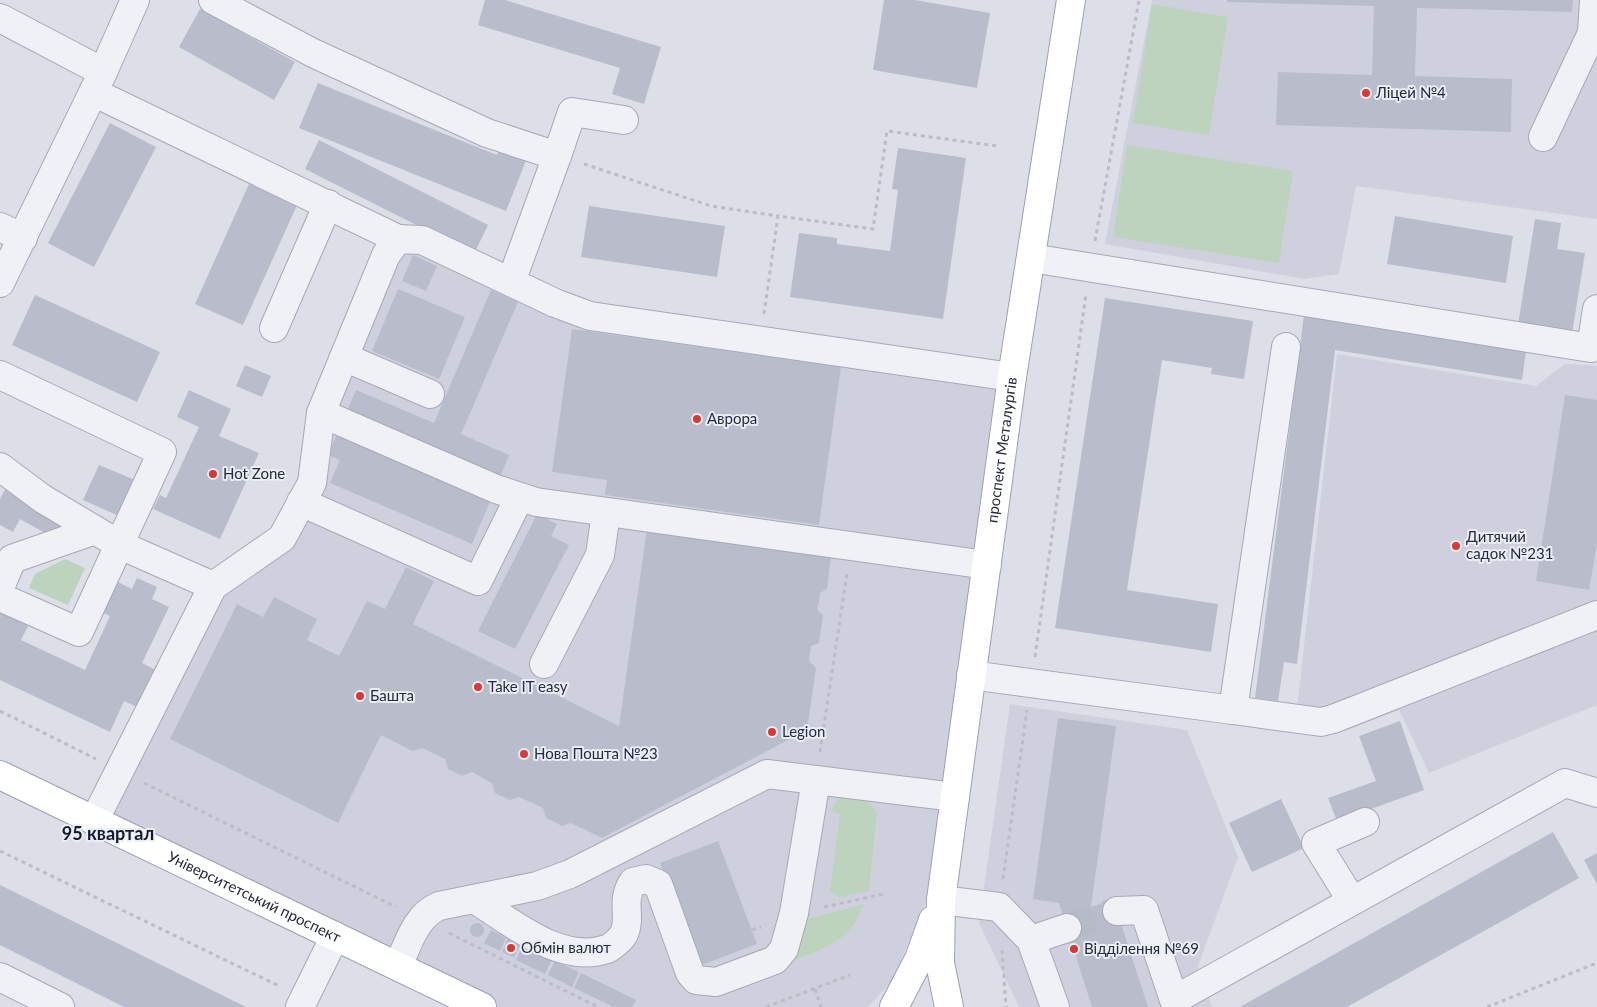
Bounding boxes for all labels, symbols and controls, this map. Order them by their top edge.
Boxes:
place label: Ліцей №4 [1375,83,1446,101]
marker: Ліцей №4 [1360,87,1372,99]
street label: проспект Металургів [982,376,1020,524]
place label: Аврора [707,409,757,427]
marker: Аврора [691,413,703,425]
place label: Hot Zone [223,464,285,482]
marker: Hot Zone [207,468,219,480]
place label: Дитячий садок №231 [1466,527,1553,562]
marker: Дитячий садок №231 [1450,540,1462,552]
place label: Take IT easy [488,677,568,695]
marker: Take IT easy [472,681,484,693]
place label: Башта [370,686,414,704]
marker: Башта [354,690,366,702]
place label: Legion [782,722,825,740]
marker: Legion [766,726,778,738]
place label: Нова Пошта №23 [534,744,658,762]
marker: Нова Пошта №23 [518,748,530,760]
district label: 95 квартал [62,822,154,844]
street label: Університетський проспект [165,847,344,946]
place label: Обмін валют [521,938,611,956]
place label: Відділення №69 [1084,939,1199,957]
marker: Обмін валют [505,942,517,954]
marker: Відділення №69 [1068,943,1080,955]

